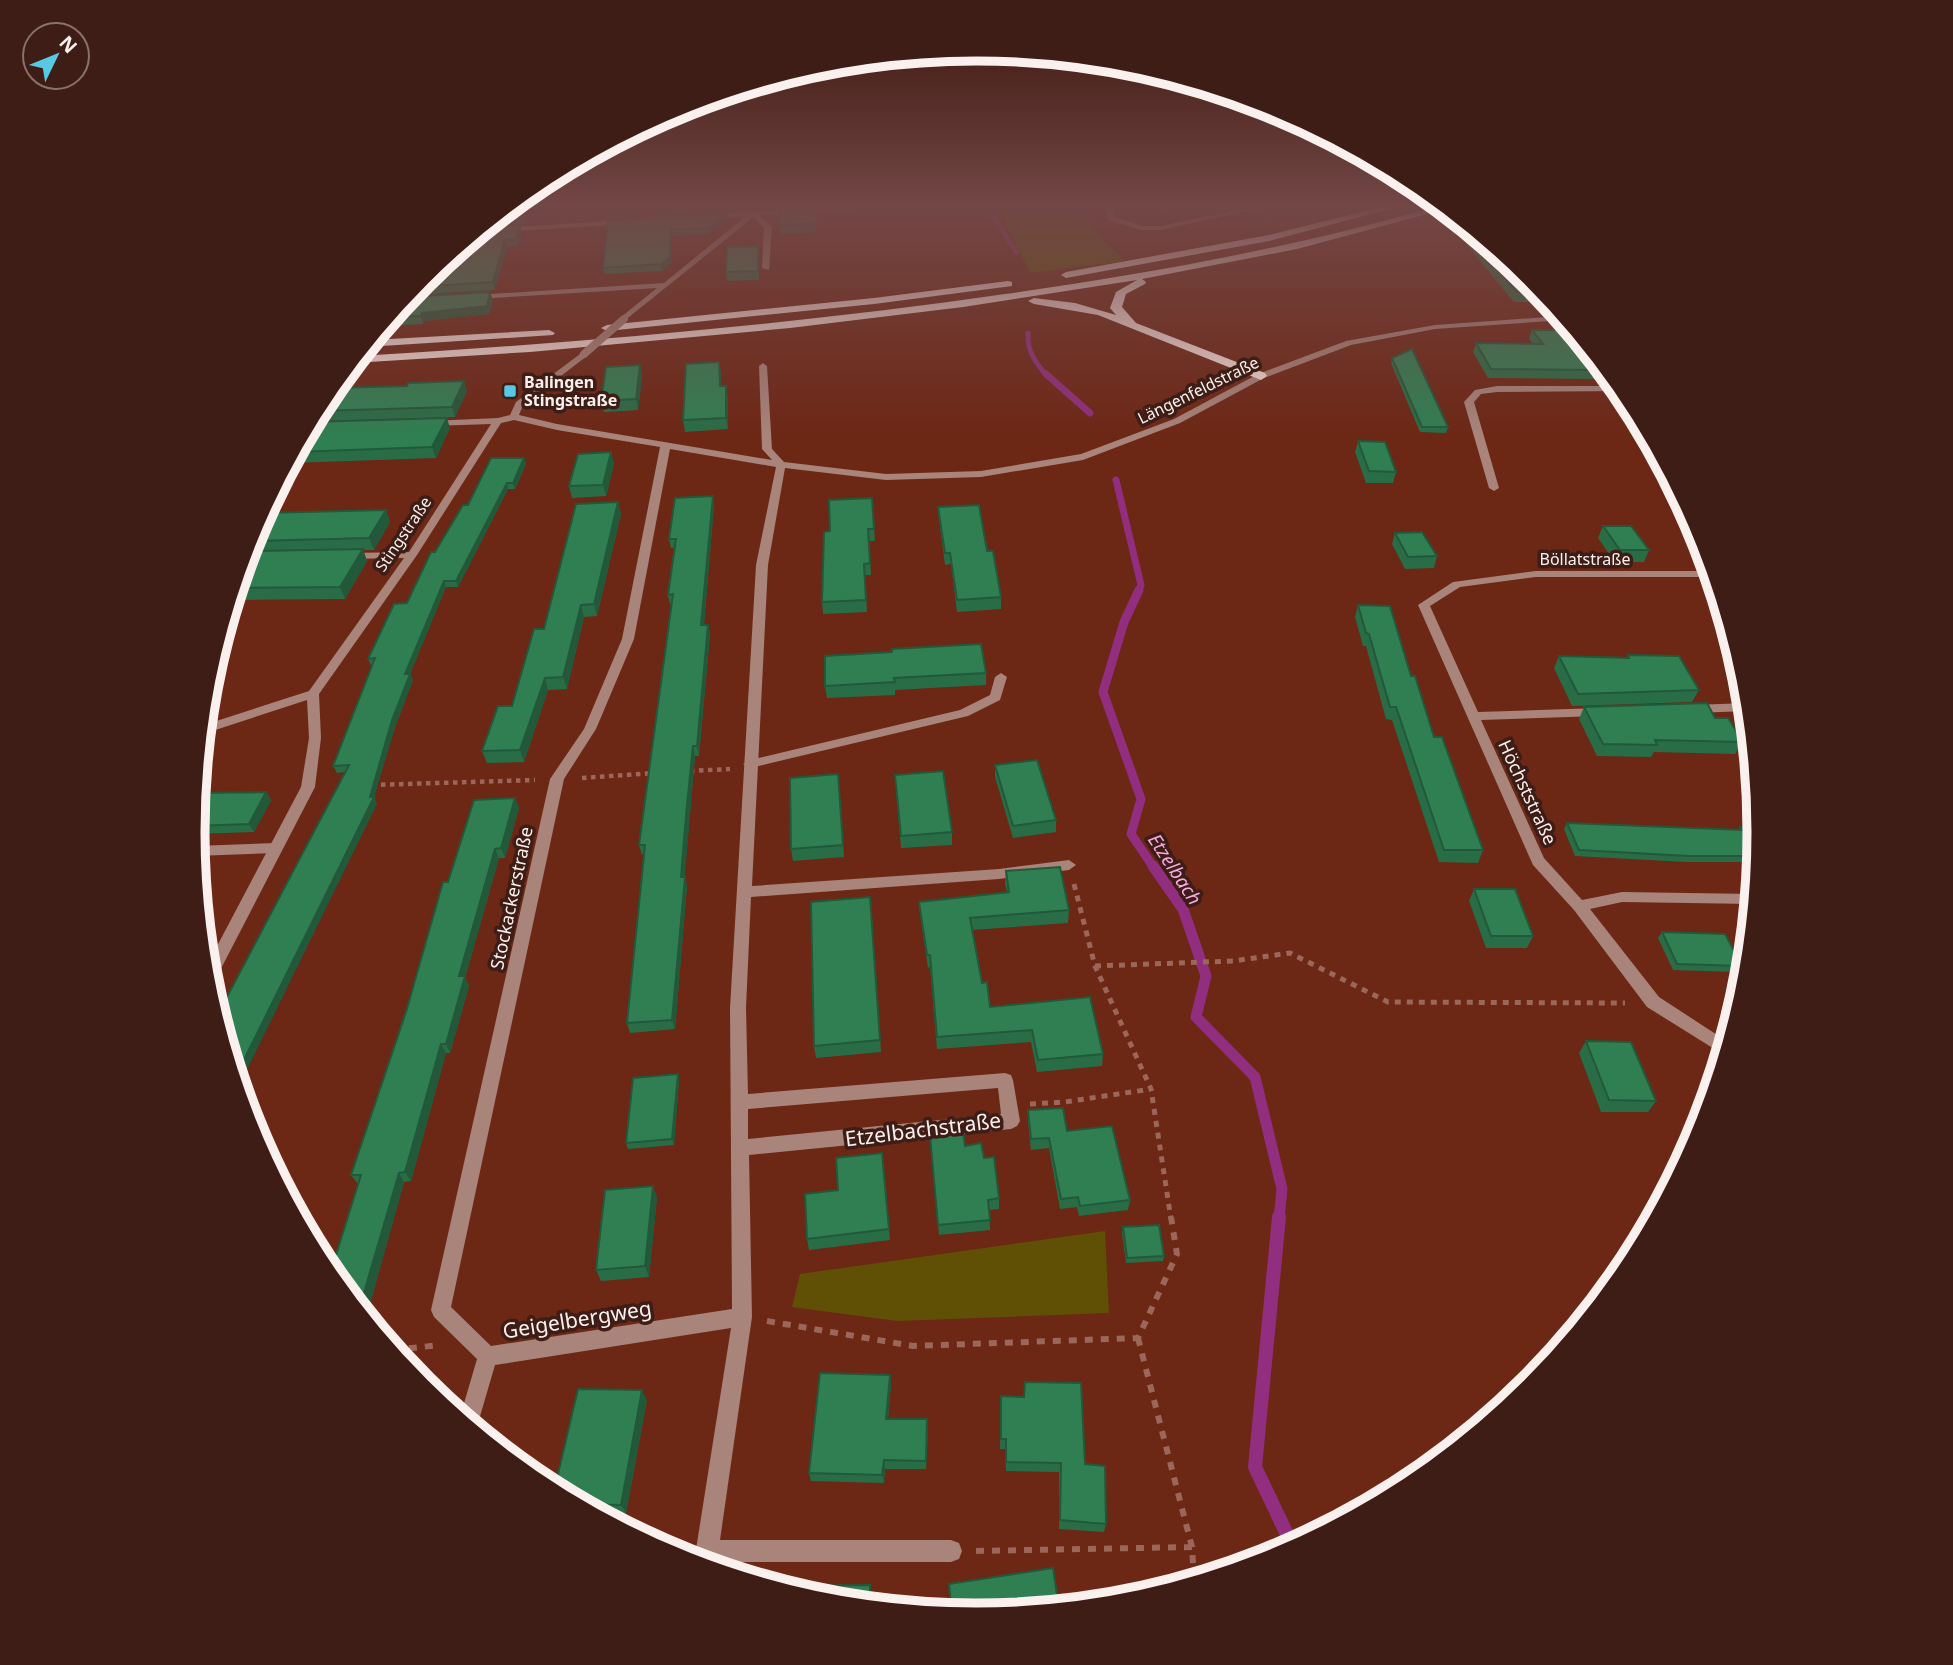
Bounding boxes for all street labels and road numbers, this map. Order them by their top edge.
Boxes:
street label: Längenfeldstraße [1134,351,1262,429]
street label: Stingstraße [370,492,436,576]
street label: Böllatstraße [1540,548,1630,570]
street label: Höchststraße [1493,736,1563,848]
street label: Stockackerstraße [484,824,538,972]
street label: Etzelbachstraße [843,1106,1003,1152]
street label: Geigelbergweg [501,1293,653,1345]

